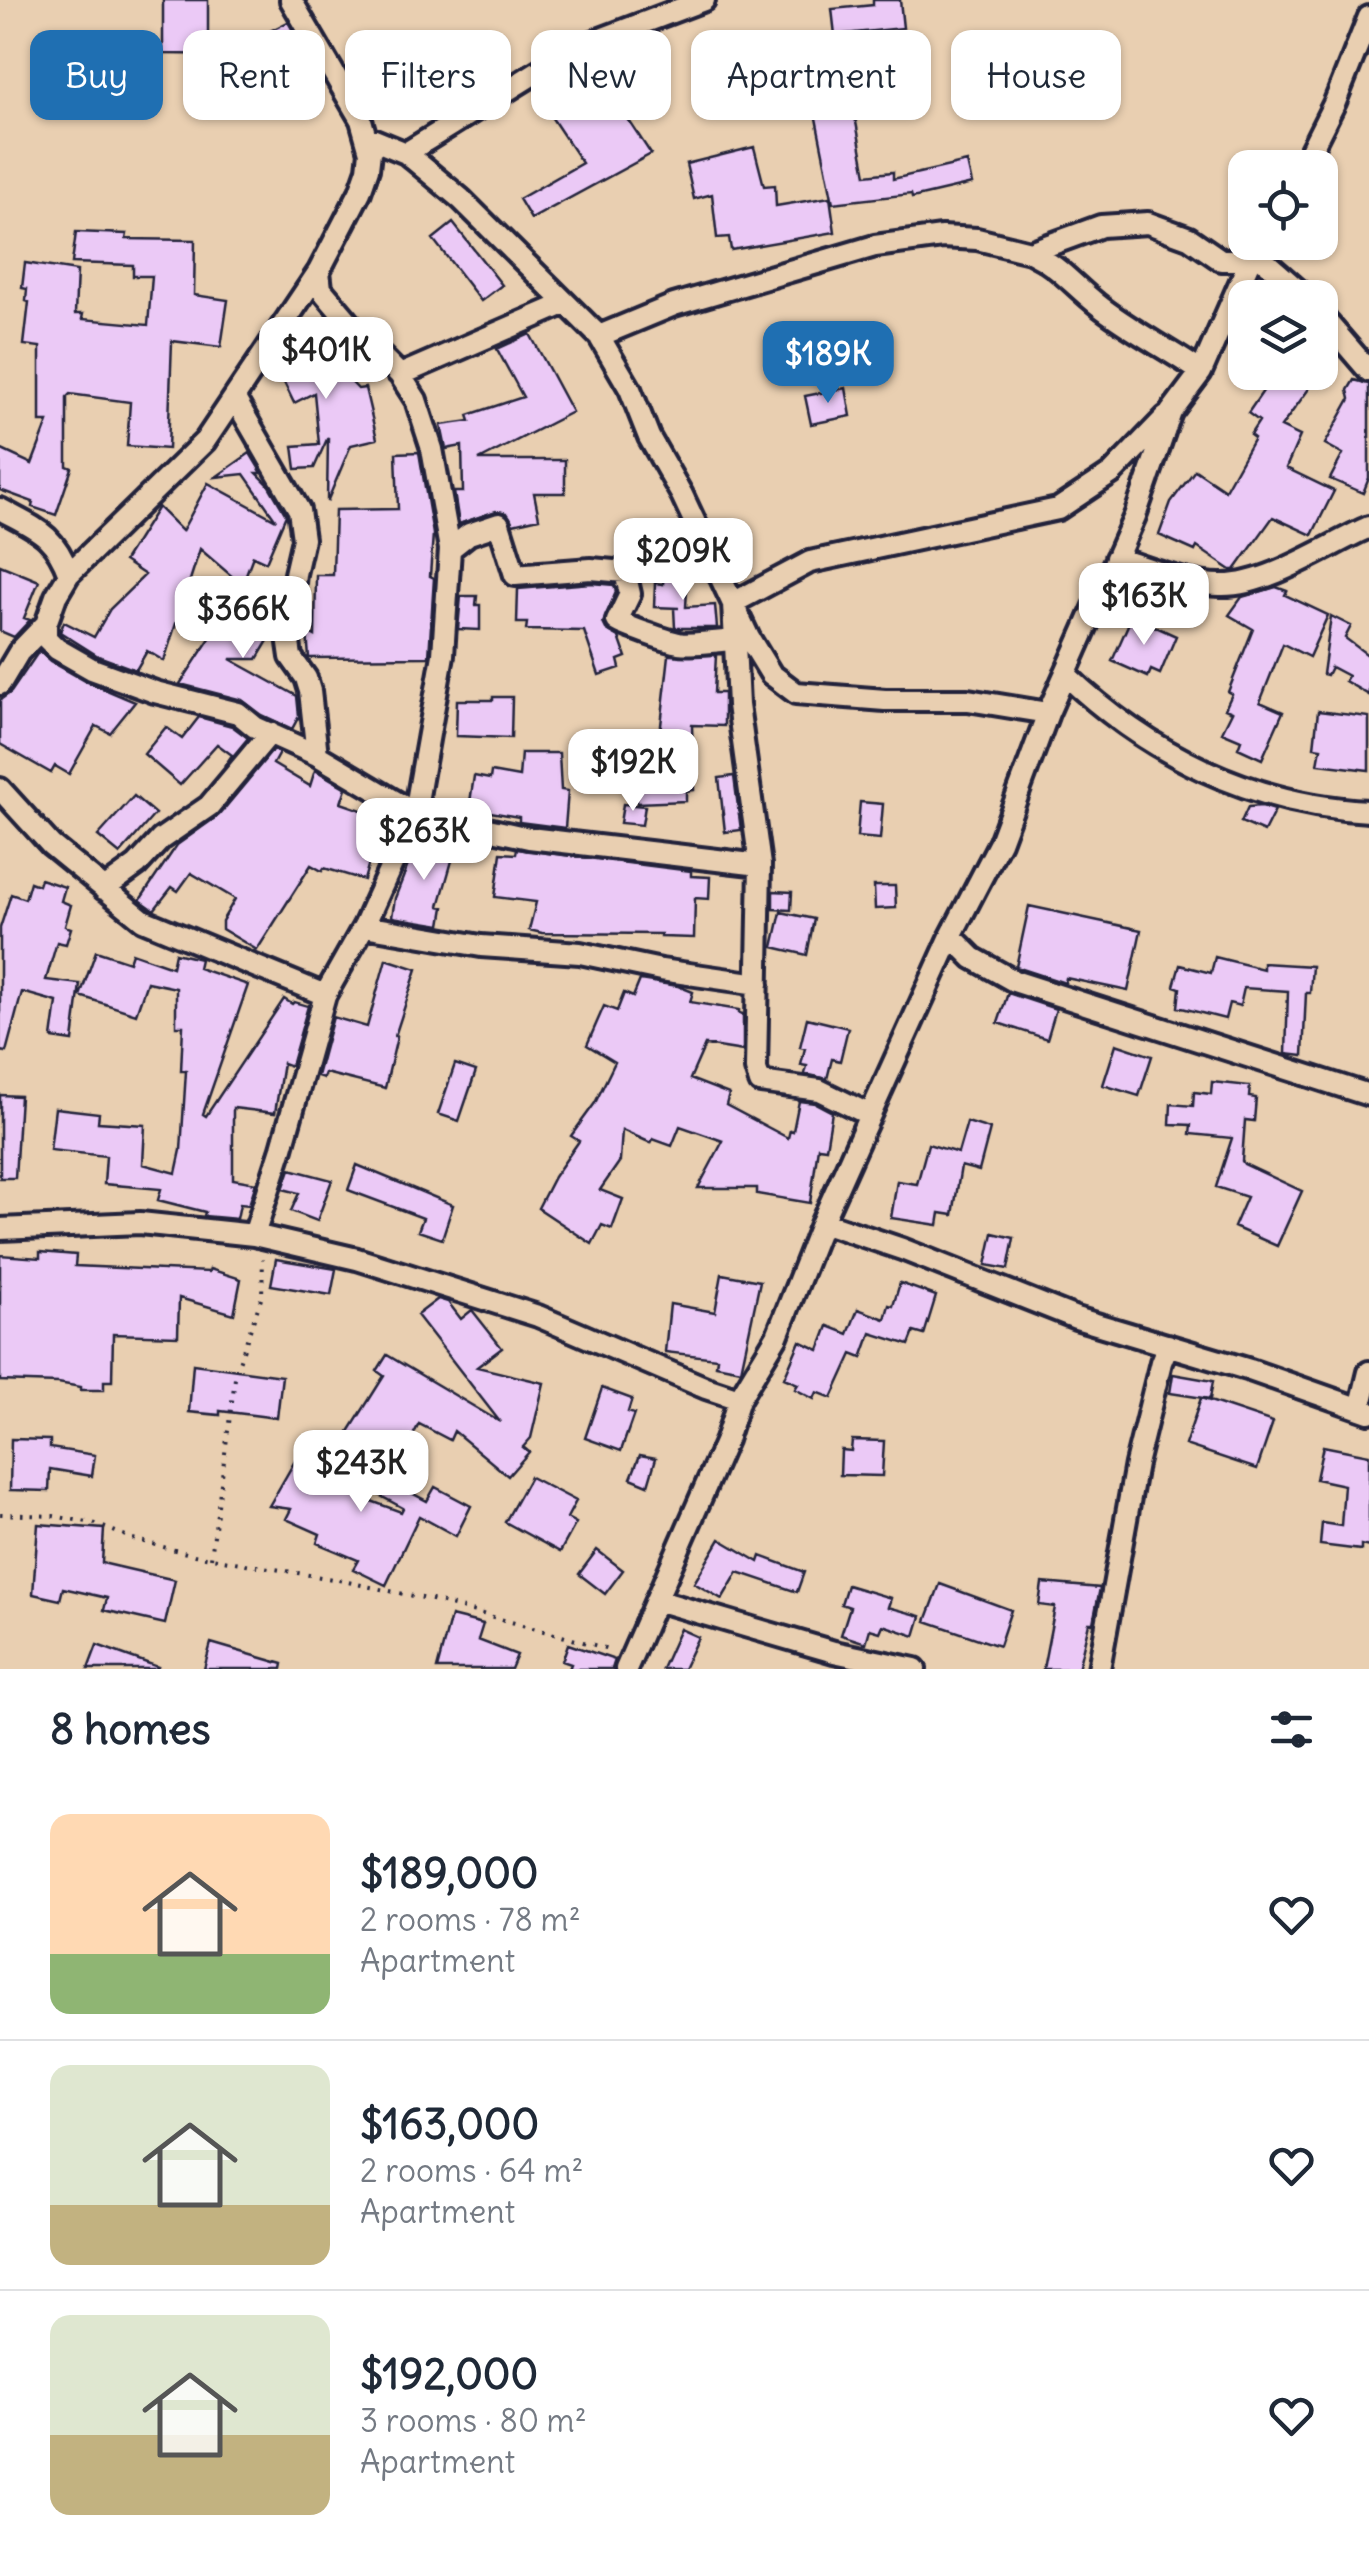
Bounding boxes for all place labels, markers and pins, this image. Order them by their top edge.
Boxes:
pin: $401K [256,317,396,402]
pin: $189K [758,321,898,406]
pin: $209K [613,518,753,603]
pin: $163K [1074,563,1214,648]
pin: $366K [173,576,313,661]
pin: $192K [563,729,703,814]
pin: $263K [354,798,494,883]
pin: $243K [291,1430,431,1515]

